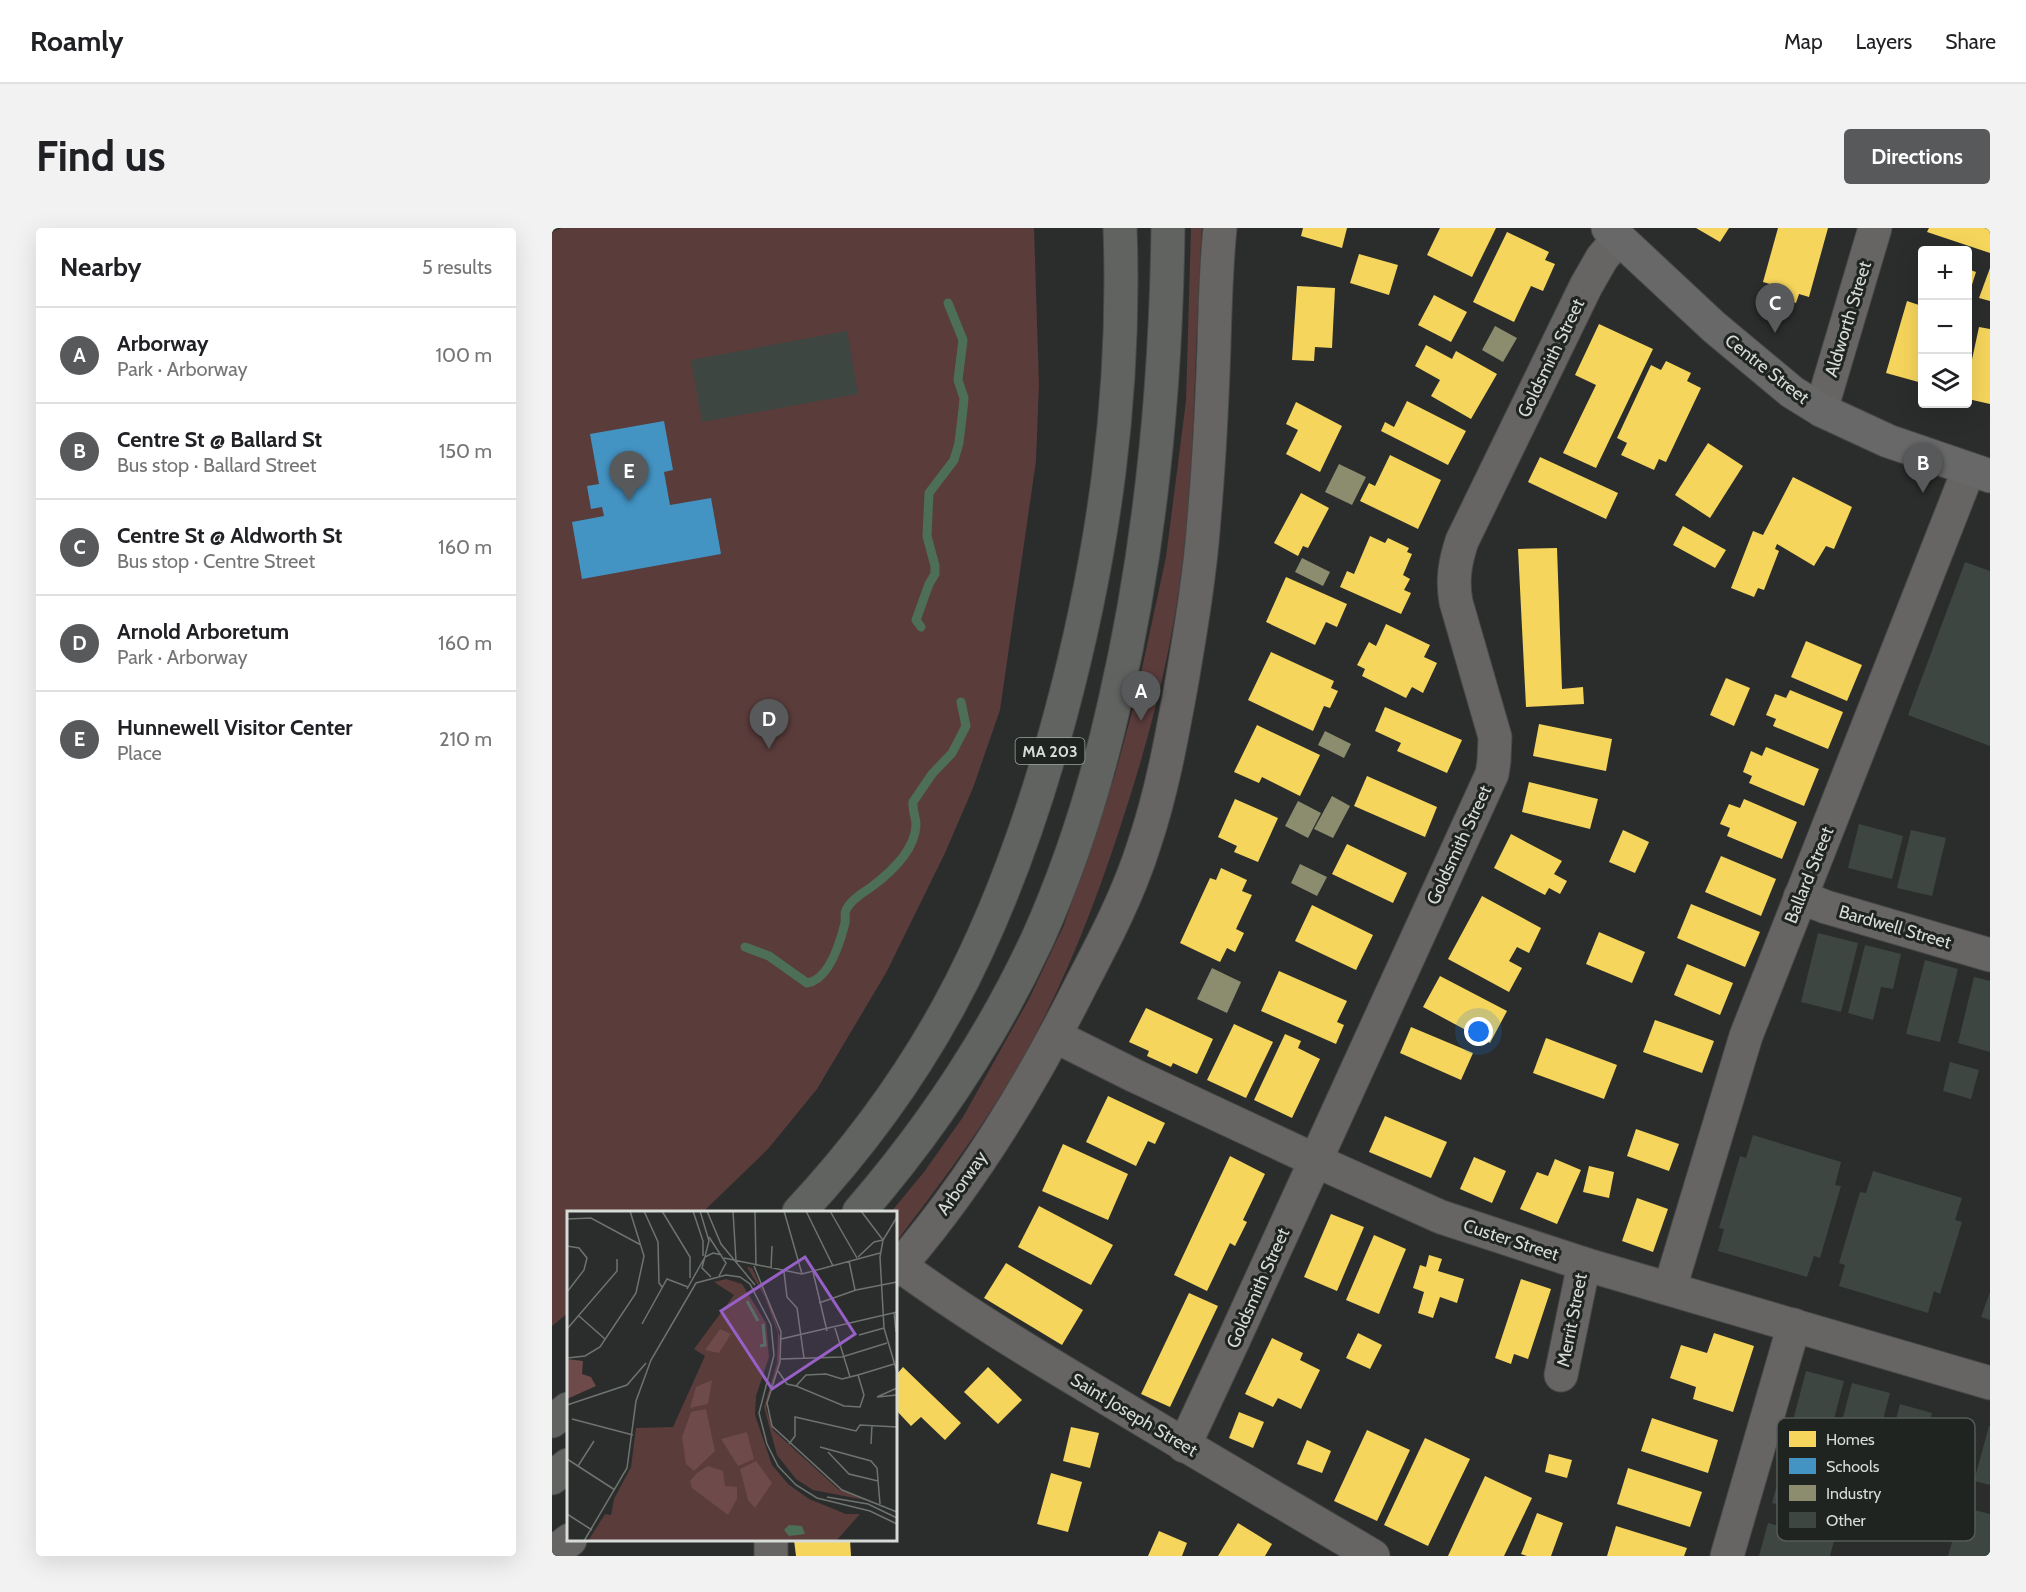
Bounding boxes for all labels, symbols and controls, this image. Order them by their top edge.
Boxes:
text: Roamly [30,24,124,58]
text: Map [1784,29,1823,54]
text: Layers [1856,29,1912,54]
text: Share [1945,29,1996,54]
button: Directions [1844,129,1990,184]
text: Find us [36,130,165,182]
map controls [1918,246,1972,408]
button: + [1918,246,1972,300]
text: Nearby [60,251,141,283]
text: 5 results [422,255,492,279]
street label: Aldworth Street [1820,259,1876,379]
pin: C [1756,284,1794,333]
street label: Goldsmith Street [1513,295,1589,421]
button: − [1918,300,1972,354]
street label: Centre Street [1720,329,1814,409]
text: Arborway [117,330,209,357]
text: A [73,343,86,367]
text: 100 m [436,343,492,367]
button: layers [1918,354,1972,408]
text: Park · Arborway [117,357,248,381]
text: Centre St @ Ballard St [117,426,322,453]
text: B [73,439,86,463]
text: 150 m [439,439,492,463]
pin: B [1904,444,1942,493]
pin: E [610,452,649,501]
text: Bus stop · Ballard Street [117,453,317,477]
text: Centre St @ Aldworth St [117,522,342,549]
text: C [73,535,86,559]
text: 160 m [438,535,492,559]
text: Bus stop · Centre Street [117,549,315,573]
text: Arnold Arboretum [117,618,289,645]
text: D [72,631,87,655]
text: 160 m [438,631,492,655]
text: Park · Arborway [117,645,248,669]
pin: A [1122,672,1160,721]
pin: D [750,700,788,749]
text: Hunnewell Visitor Center [117,714,353,741]
text: E [74,727,85,751]
text: 210 m [439,727,492,751]
road number: MA 203 [1016,738,1084,764]
text: Place [117,741,162,765]
street label: Goldsmith Street [1422,782,1496,908]
street label: Ballard Street [1780,823,1838,927]
street label: Bardwell Street [1836,900,1954,954]
your location [1464,1017,1493,1046]
street label: Arborway [932,1147,992,1219]
inset map [567,1211,897,1541]
street label: Custer Street [1461,1214,1561,1266]
street label: Goldsmith Street [1222,1224,1294,1352]
street label: Merrit Street [1552,1271,1592,1369]
street label: Saint Joseph Street [1067,1368,1201,1462]
legend [1777,1418,1975,1541]
text: Homes [1826,1430,1875,1449]
text: Schools [1826,1457,1880,1476]
text: Industry [1826,1484,1881,1503]
text: Other [1826,1511,1867,1530]

